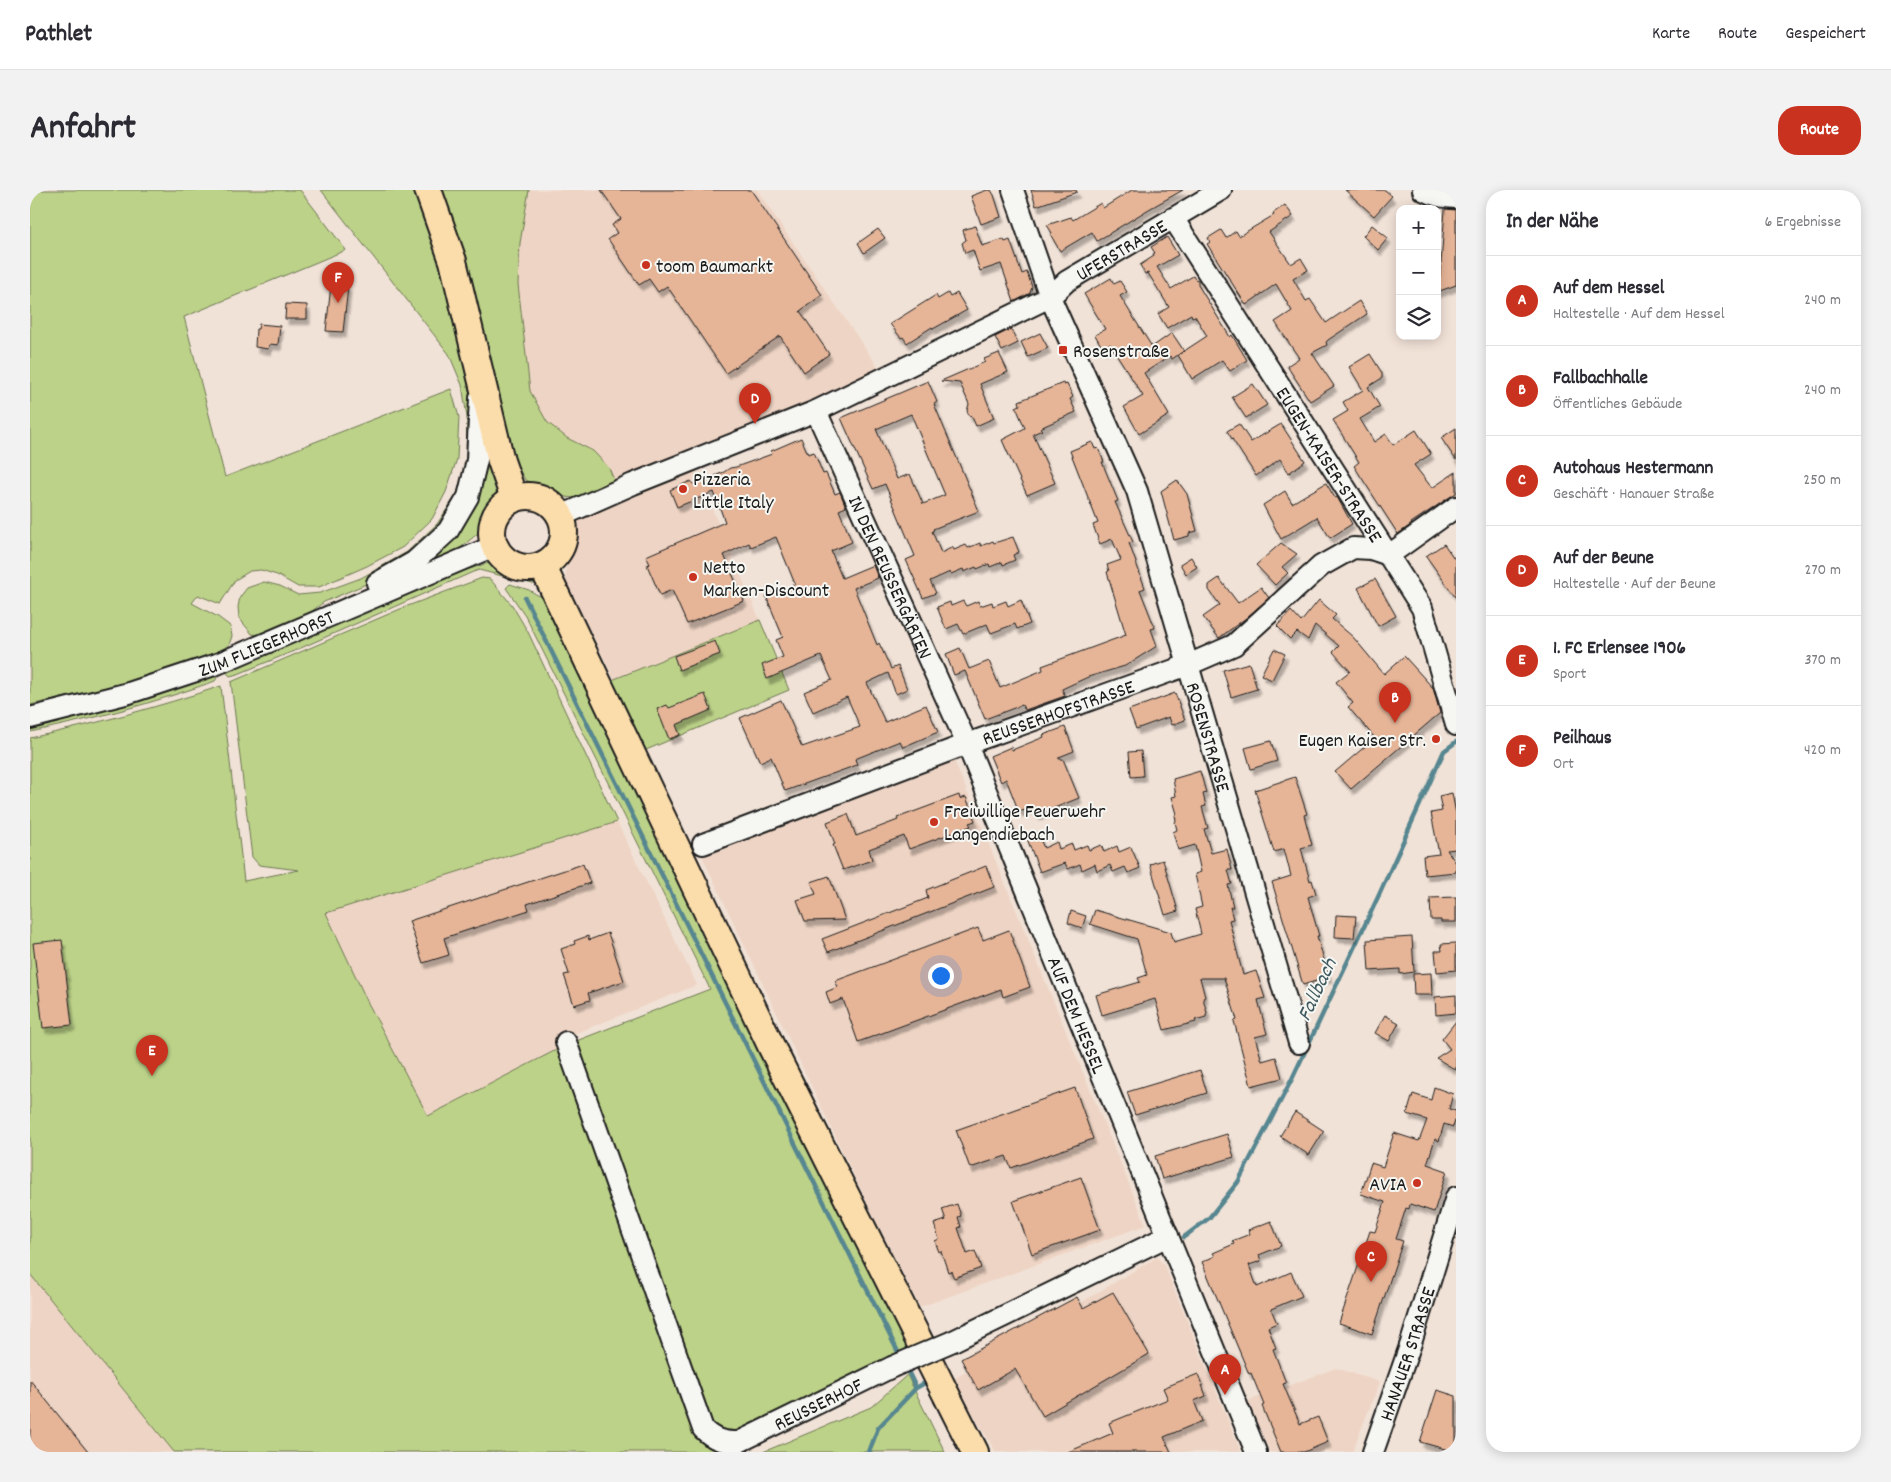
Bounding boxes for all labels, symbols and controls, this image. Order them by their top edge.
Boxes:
text: Pathlet [25,18,92,52]
text: Karte [1652,22,1690,47]
text: Route [1718,22,1757,47]
text: Gespeichert [1785,22,1866,47]
text: Anfahrt [30,105,136,155]
button: Route [1778,106,1861,155]
map controls [1396,205,1441,340]
button: + [1396,205,1441,250]
text: In der Nähe [1506,208,1598,238]
text: 6 Ergebnisse [1764,211,1841,234]
street label: UFERSTRASSE [1071,214,1173,290]
button: − [1396,250,1441,295]
place label: toom Baumarkt [656,254,773,282]
marker: toom Baumarkt [640,259,652,271]
pin: F [322,262,354,303]
text: Auf dem Hessel [1553,276,1664,303]
text: A [1518,289,1526,312]
text: 240 m [1804,289,1841,312]
button: layers [1396,295,1441,340]
text: Haltestelle · Auf dem Hessel [1553,303,1724,326]
place label: Rosenstraße [1073,339,1169,367]
marker: Rosenstraße [1057,344,1069,356]
text: Fallbachhalle [1553,366,1648,393]
text: B [1518,379,1526,402]
text: 240 m [1804,379,1841,402]
street label: EUGEN-KAISER-STRASSE [1267,382,1388,549]
pin: D [739,383,771,424]
text: Öffentliches Gebäude [1553,393,1682,416]
text: Autohaus Hestermann [1553,456,1713,483]
place label: Pizzeria Little Italy [693,467,774,518]
text: C [1518,469,1526,492]
text: 250 m [1803,469,1841,492]
marker: Pizzeria Little Italy [677,483,689,495]
text: Geschäft · Hanauer Straße [1553,483,1714,506]
street label: IN DEN REUSSERGÄRTEN [839,492,938,664]
text: Auf der Beune [1553,546,1654,573]
place label: Netto Marken-Discount [703,555,829,606]
text: D [1518,559,1526,582]
text: 270 m [1805,559,1841,582]
marker: Netto Marken-Discount [687,571,699,583]
text: Haltestelle · Auf der Beune [1553,573,1716,596]
street label: ZUM FLIEGERHORST [196,605,339,686]
text: 1. FC Erlensee 1906 [1553,636,1686,663]
text: E [1518,649,1526,672]
text: 370 m [1804,649,1841,672]
text: Sport [1553,663,1586,686]
street label: REUSSERHOFSTRASSE [979,674,1139,754]
street label: ROSENSTRASSE [1177,679,1236,796]
pin: B [1379,682,1411,723]
text: Peilhaus [1553,726,1612,753]
place label: Eugen Kaiser Str. [1298,728,1426,756]
marker: Eugen Kaiser Str. [1430,733,1442,745]
text: F [1518,739,1526,762]
text: 420 m [1804,739,1841,762]
text: Ort [1553,753,1574,776]
place label: Freiwillige Feuerwehr Langendiebach [944,799,1106,850]
marker: Freiwillige Feuerwehr Langendiebach [928,816,940,828]
street label: AUF DEM HESSEL [1038,953,1111,1079]
water label: Fallbach [1291,953,1347,1027]
your location [928,963,954,989]
pin: E [136,1035,168,1076]
place label: AVIA [1369,1172,1407,1200]
marker: AVIA [1411,1177,1423,1189]
pin: C [1355,1241,1387,1282]
street label: HANAUER STRASSE [1374,1284,1444,1425]
pin: A [1209,1354,1241,1395]
street label: REUSSERHOF [770,1372,868,1440]

